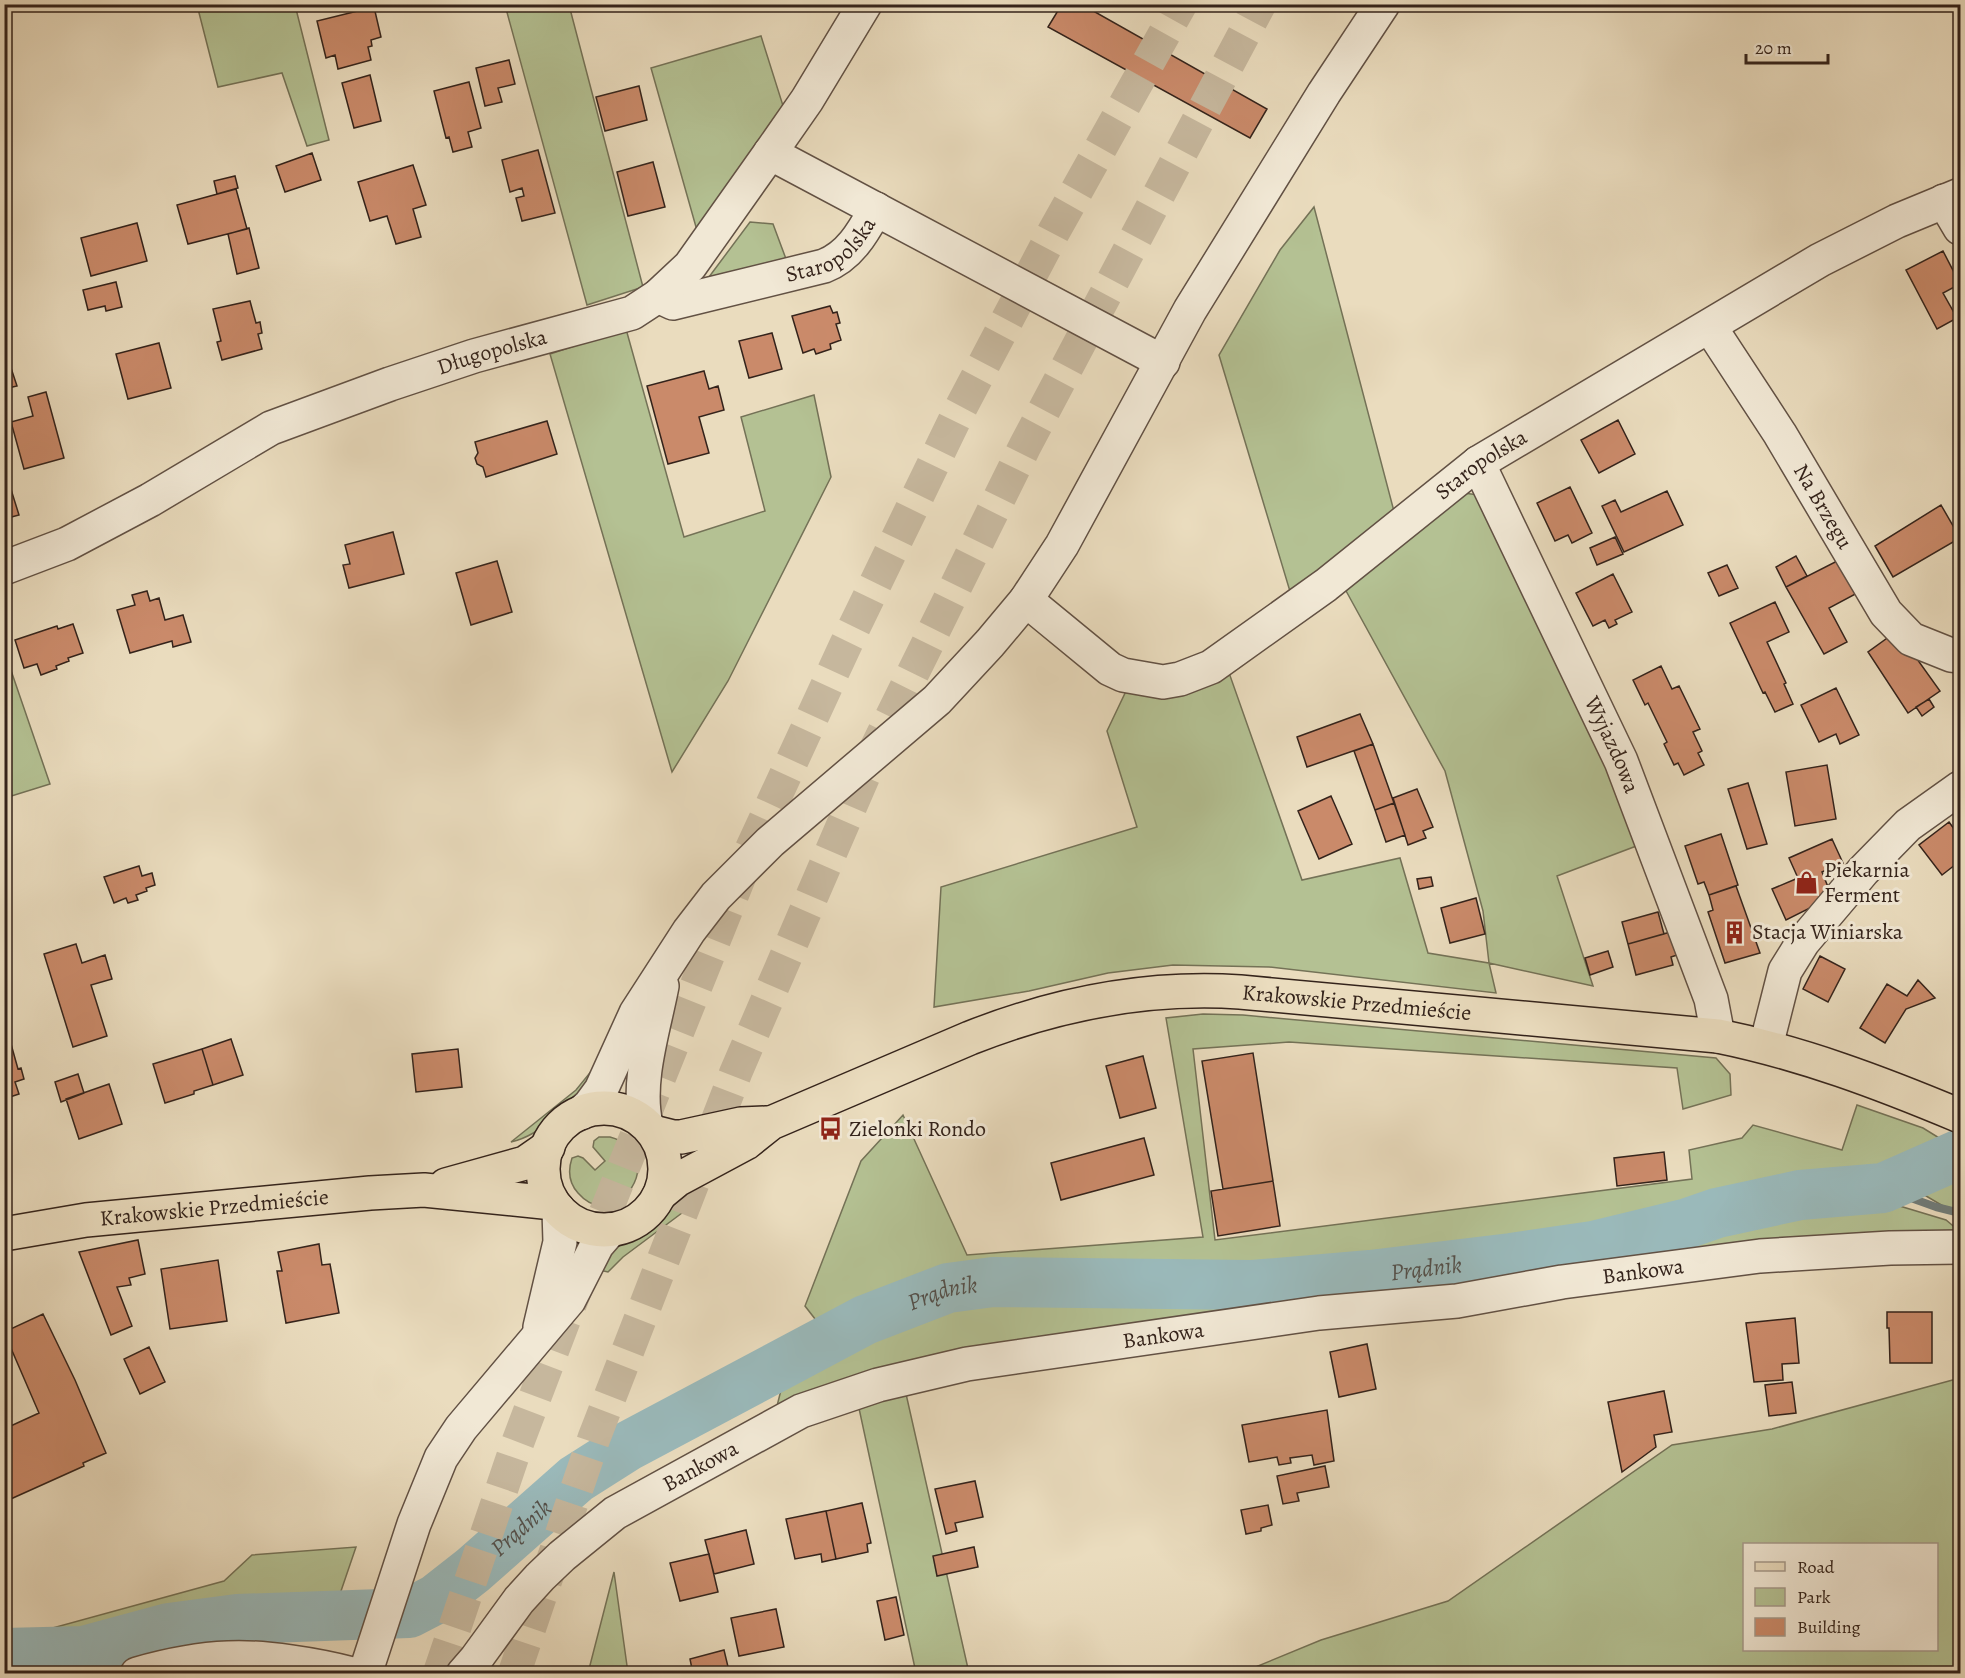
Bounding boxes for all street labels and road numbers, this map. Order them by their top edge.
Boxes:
street label: Staropolska [783,211,883,290]
street label: Długopolska [433,322,551,382]
street label: Staropolska [1429,422,1533,507]
street label: Na Brzegu [1786,458,1860,555]
street label: Wyjazdowa [1577,690,1647,798]
street label: Krakowskie Przedmieście [1241,977,1473,1028]
street label: Krakowskie Przedmieście [98,1182,330,1234]
street label: Bankowa [1600,1251,1686,1292]
street label: Bankowa [1121,1315,1207,1356]
street label: Bankowa [657,1433,744,1499]

